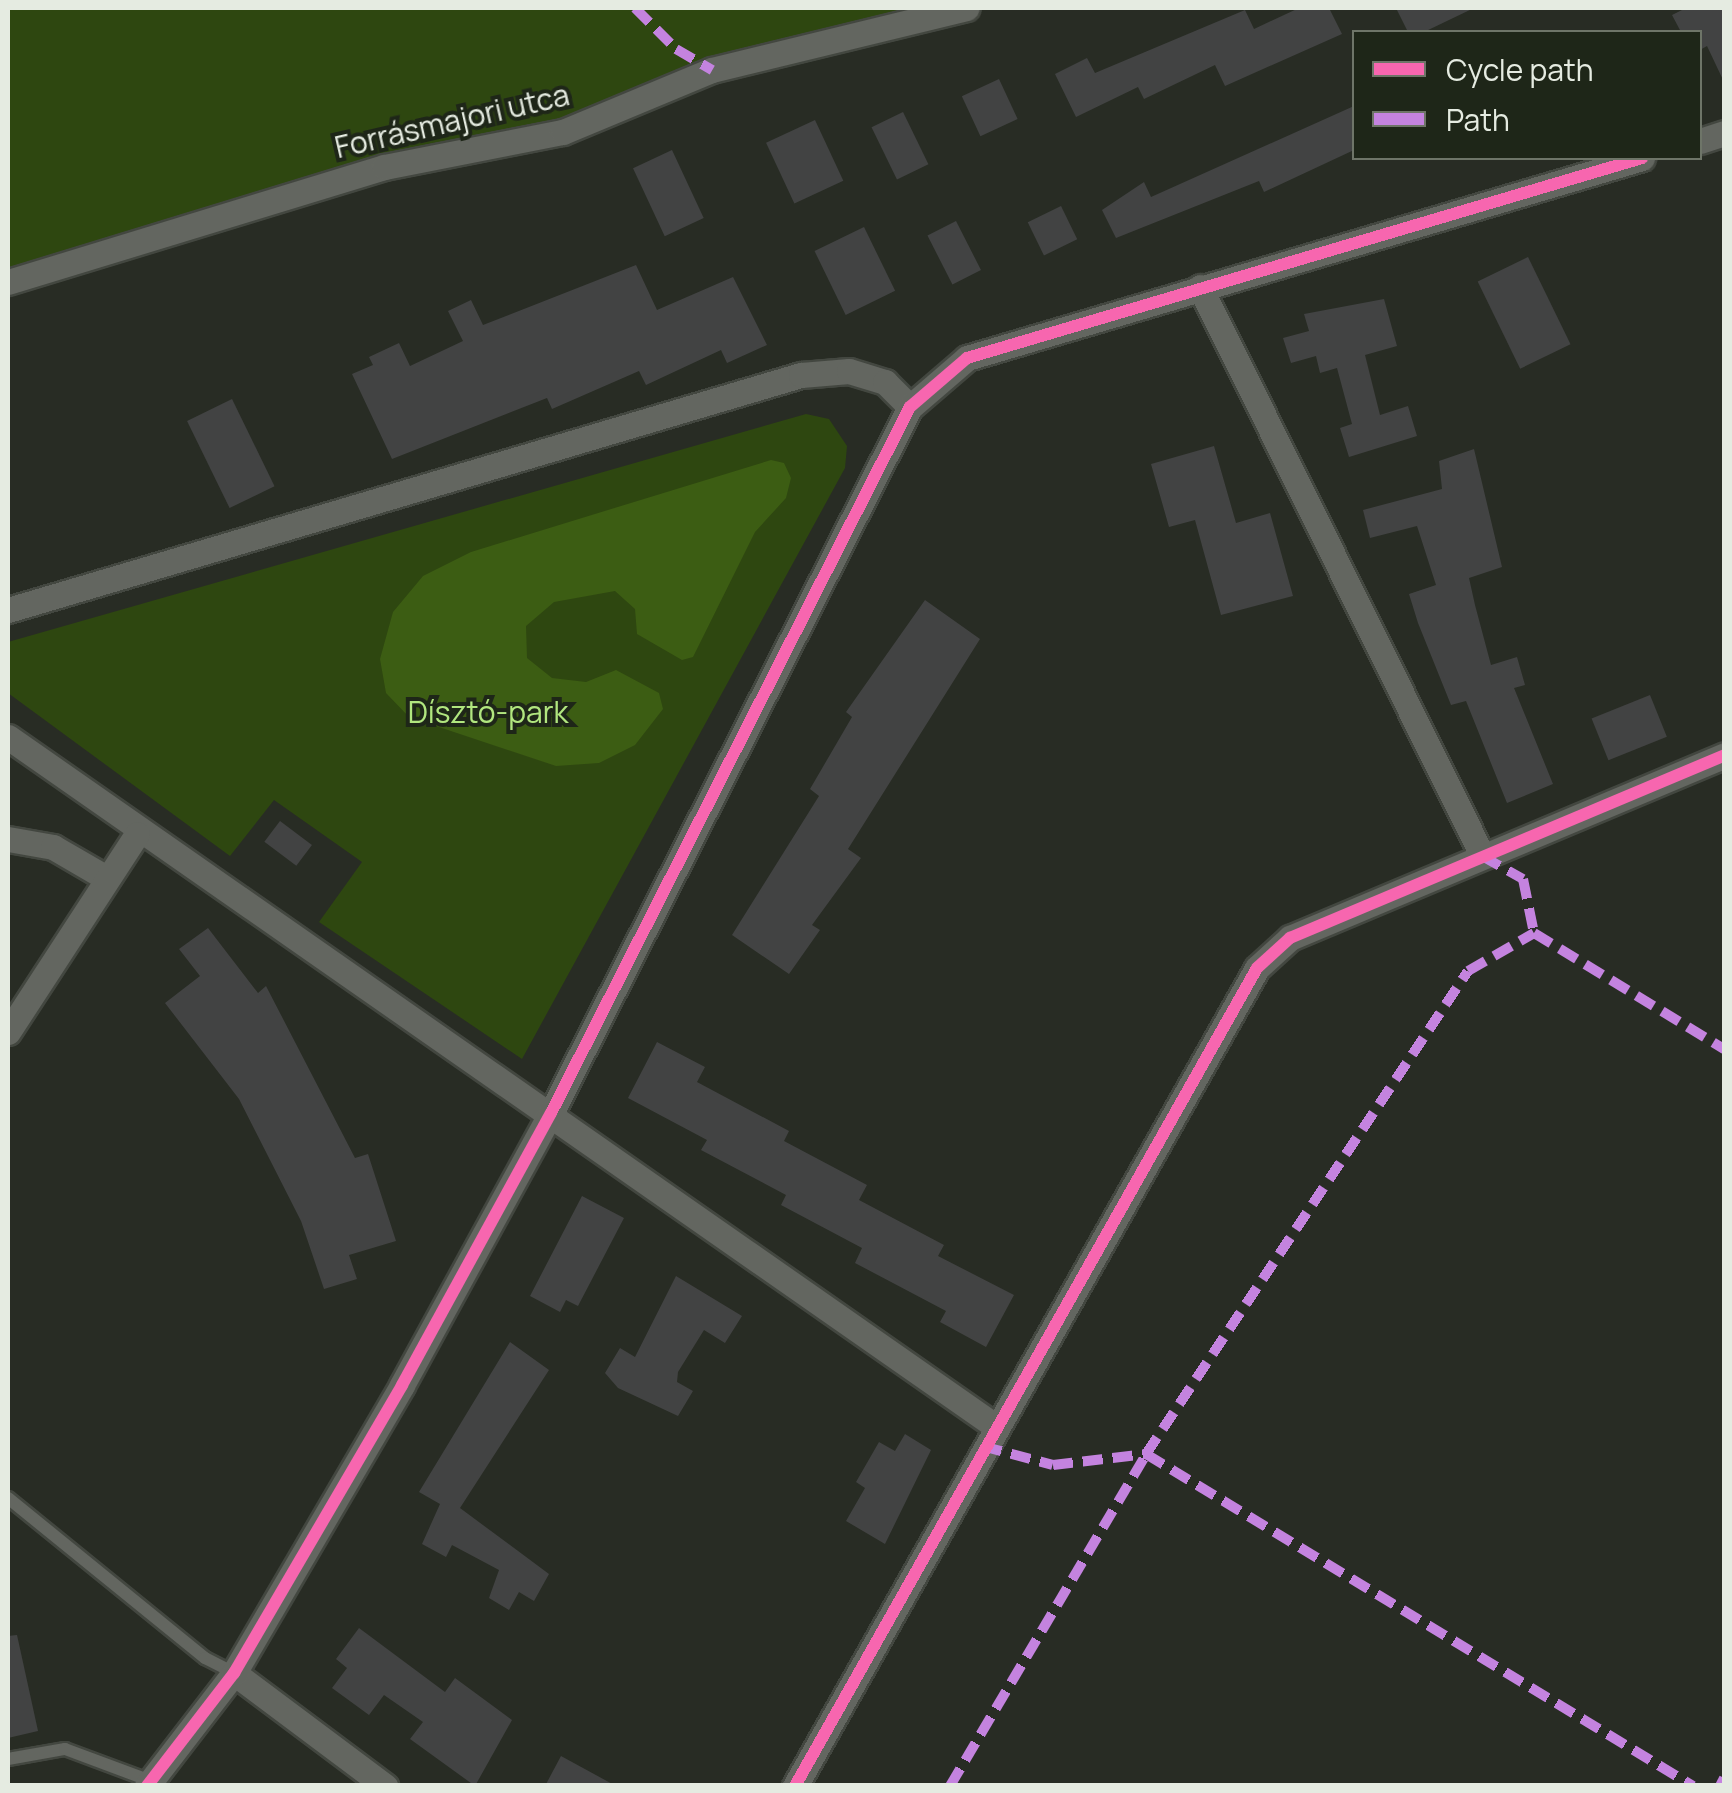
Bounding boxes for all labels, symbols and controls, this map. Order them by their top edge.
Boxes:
legend [1352,30,1702,160]
text: Cycle path [1446,49,1594,90]
street label: Forrásmajori utca [331,77,573,165]
text: Path [1446,99,1510,140]
park label: Dísztó-park [408,694,568,730]

